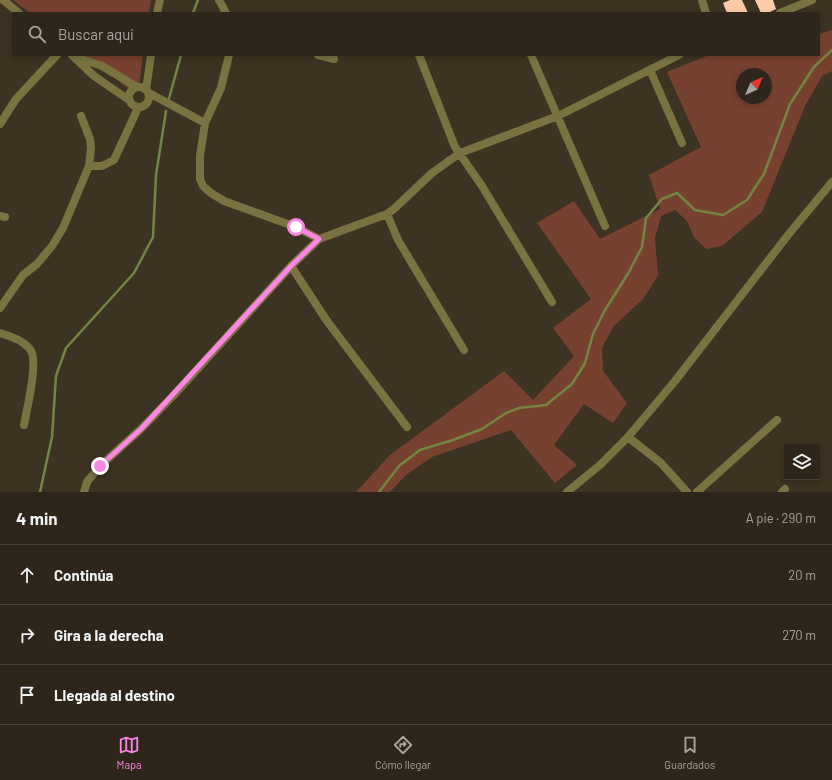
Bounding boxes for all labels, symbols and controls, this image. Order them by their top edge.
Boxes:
search box [12,12,820,56]
icon: search [26,23,48,45]
text: Buscar aquí [58,25,134,43]
north arrow [736,68,772,104]
route start [287,218,305,236]
map controls [784,444,820,480]
button: layers [784,444,820,480]
route end [91,457,109,475]
text: 4 min [16,508,58,528]
text: A pie · 290 m [746,510,816,526]
icon: ahead [16,564,38,586]
text: Continúa [54,566,114,584]
text: 20 m [788,567,816,583]
icon: right [16,624,38,646]
text: Gira a la derecha [54,626,164,644]
text: 270 m [782,627,816,643]
icon: arrive [16,684,38,706]
text: Llegada al destino [54,686,175,704]
tab: Mapa [117,734,142,771]
tab: Cómo llegar [375,734,431,771]
tab: Guardados [664,734,715,771]

